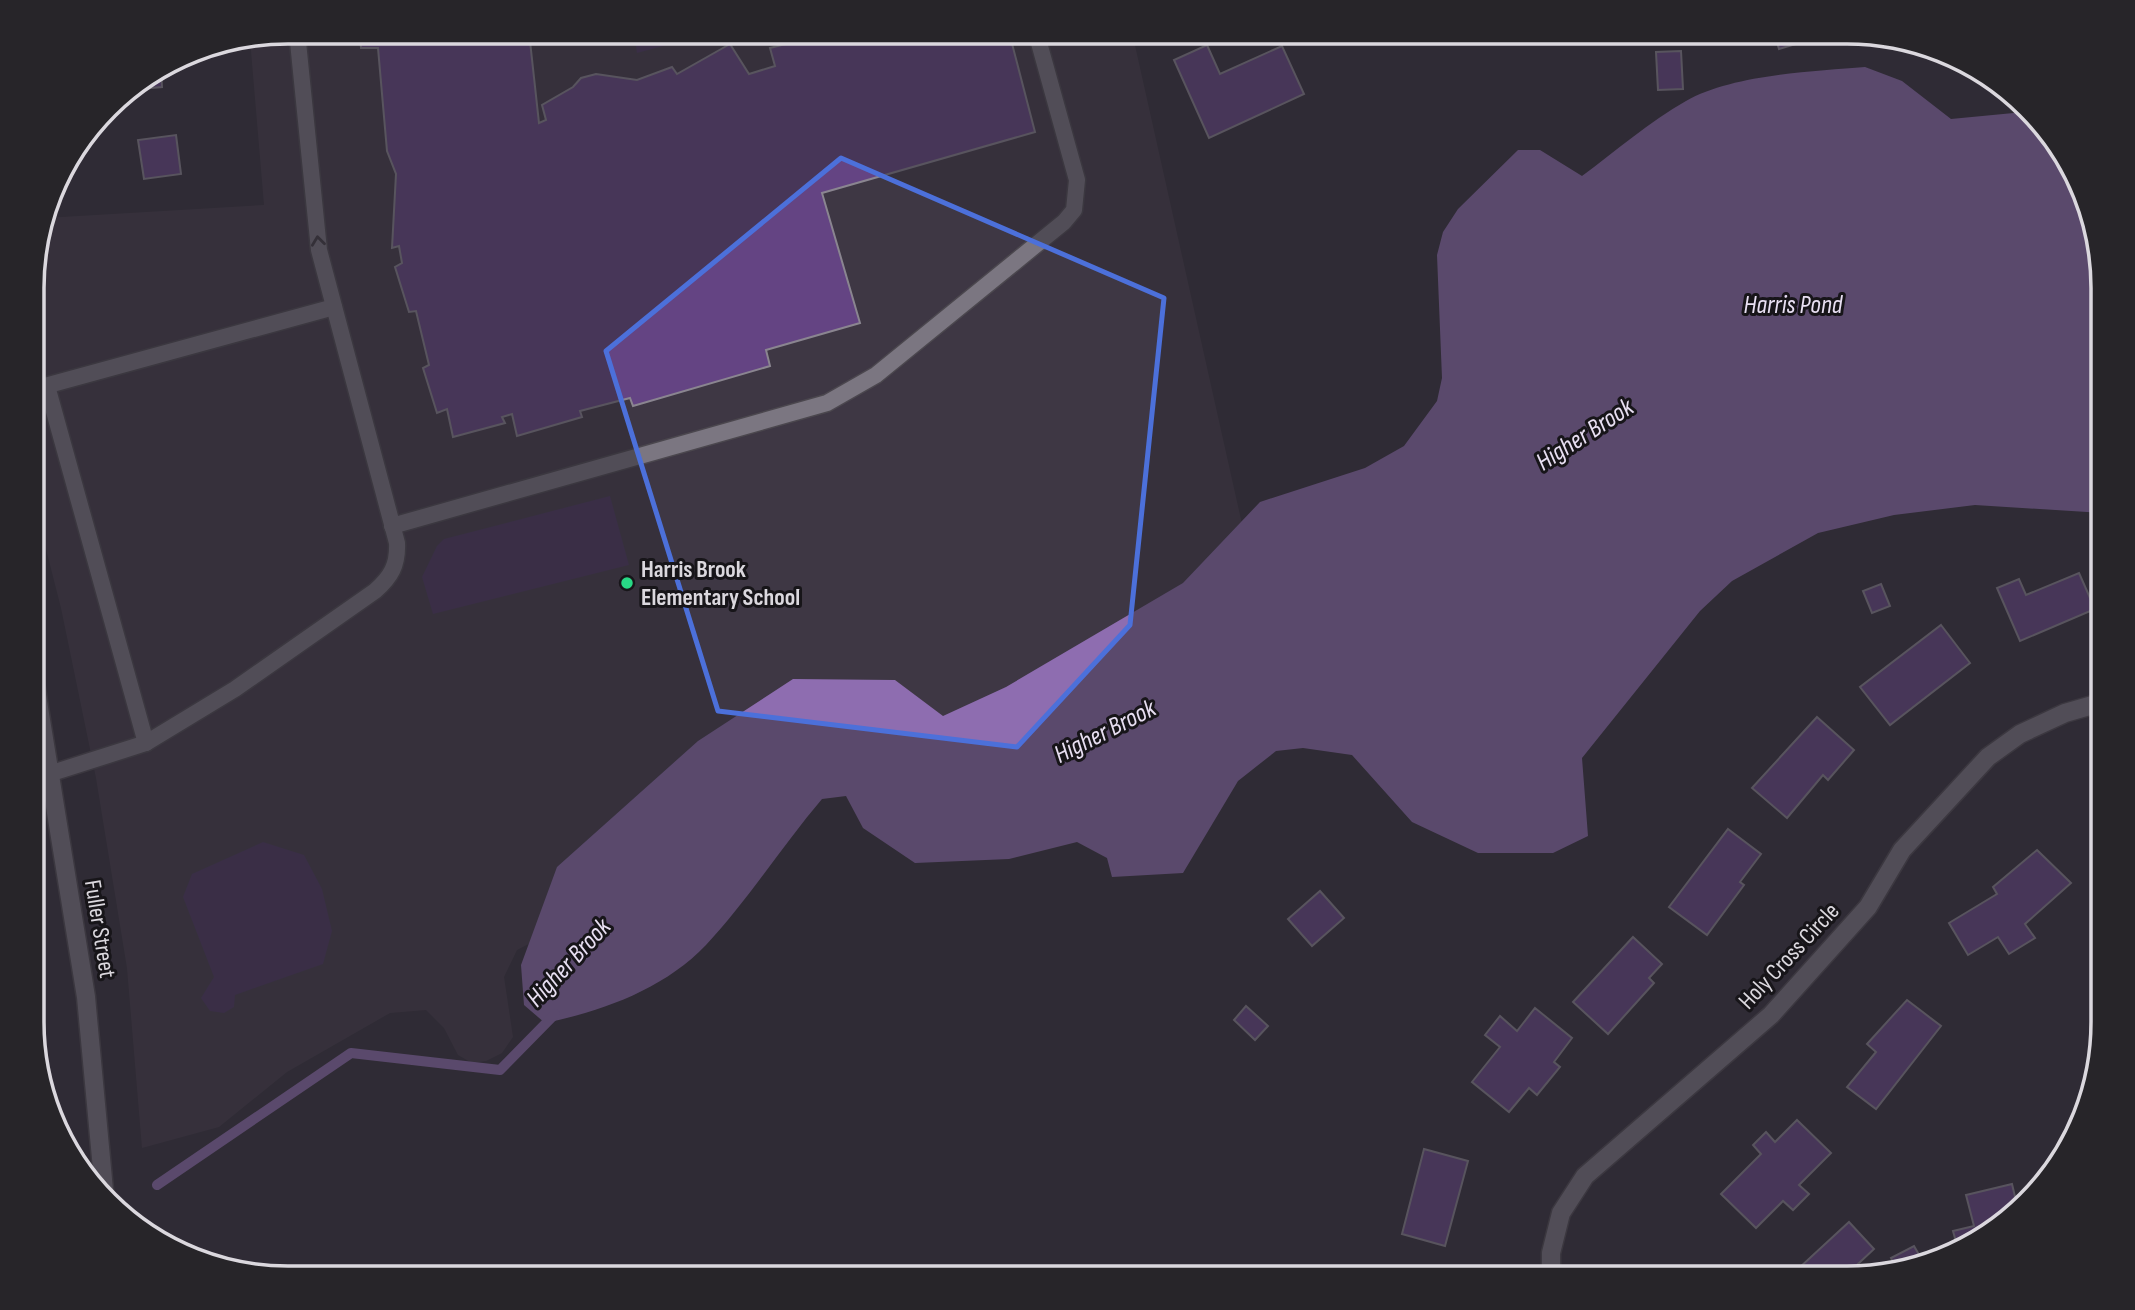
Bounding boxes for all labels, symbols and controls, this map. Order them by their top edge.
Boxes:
one-way arrow [311,235,326,246]
water label: Harris Pond [1744,290,1844,321]
water label: Higher Brook [1531,391,1641,478]
place label: Harris Brook Elementary School [641,555,800,612]
marker: Harris Brook Elementary School [619,575,635,591]
water label: Higher Brook [1049,693,1162,771]
street label: Fuller Street [78,878,122,980]
street label: Holy Cross Circle [1732,897,1846,1015]
water label: Higher Brook [520,911,619,1014]

